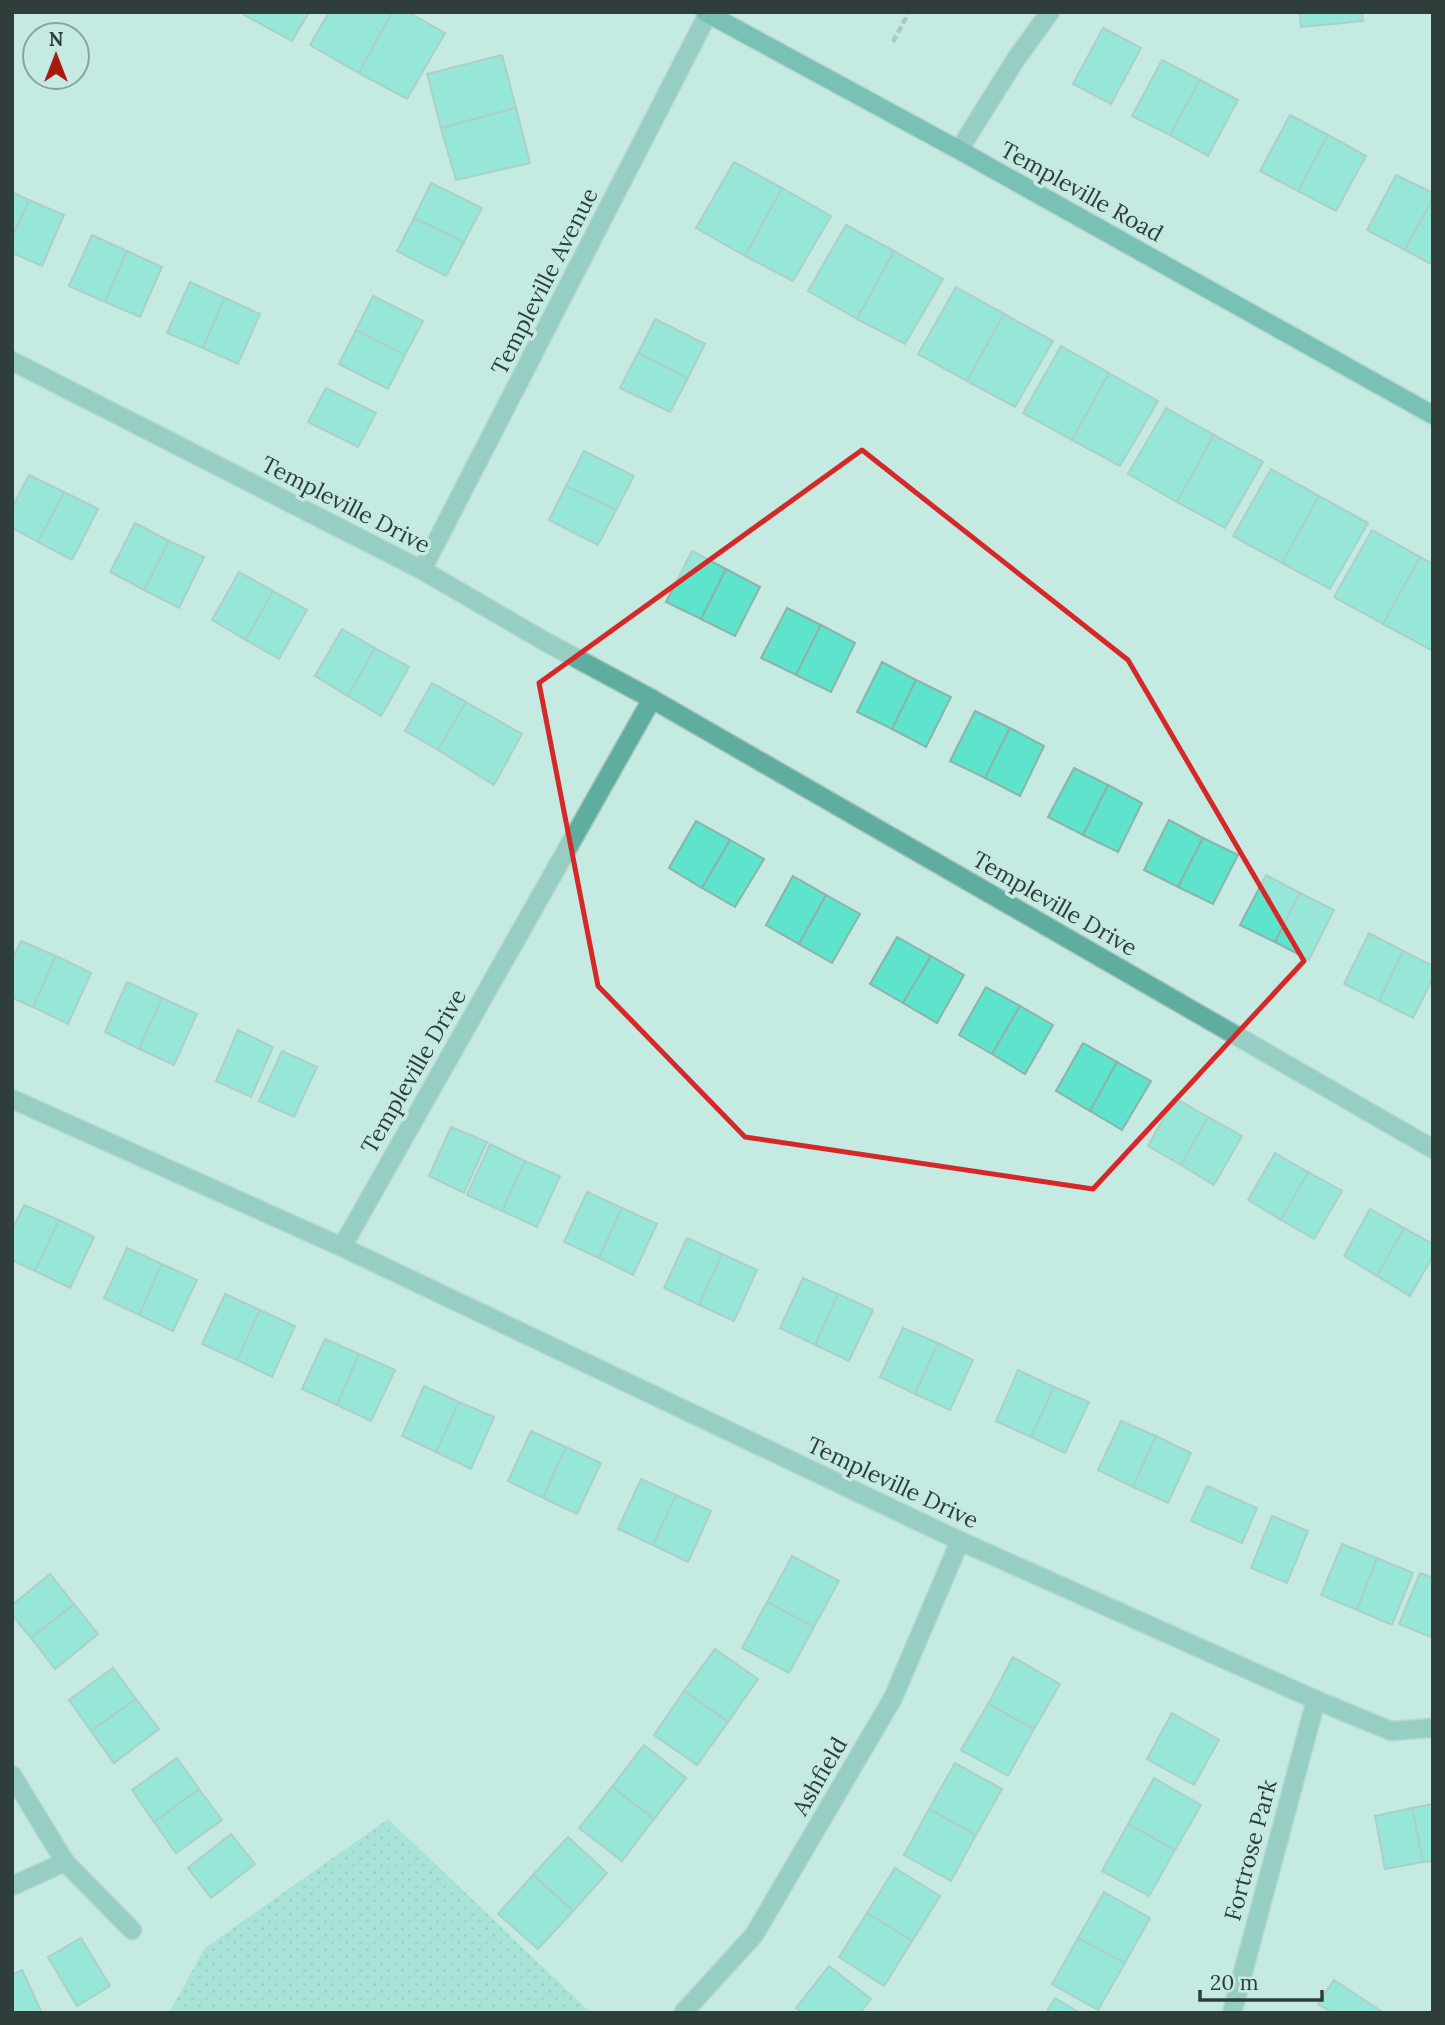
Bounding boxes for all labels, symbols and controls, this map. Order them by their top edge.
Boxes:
north arrow [21,21,91,91]
text: N [49,27,64,51]
street label: Templeville Road [996,134,1169,248]
street label: Templeville Avenue [484,183,604,379]
street label: Templeville Drive [257,449,435,559]
street label: Templeville Drive [967,844,1143,962]
street label: Templeville Drive [354,983,472,1159]
street label: Templeville Drive [803,1430,983,1534]
street label: Ashfield [785,1731,853,1821]
street label: Fortrose Park [1217,1776,1283,1924]
scale bar [1200,1958,1322,2002]
text: 20 m [1210,1969,1259,1996]

